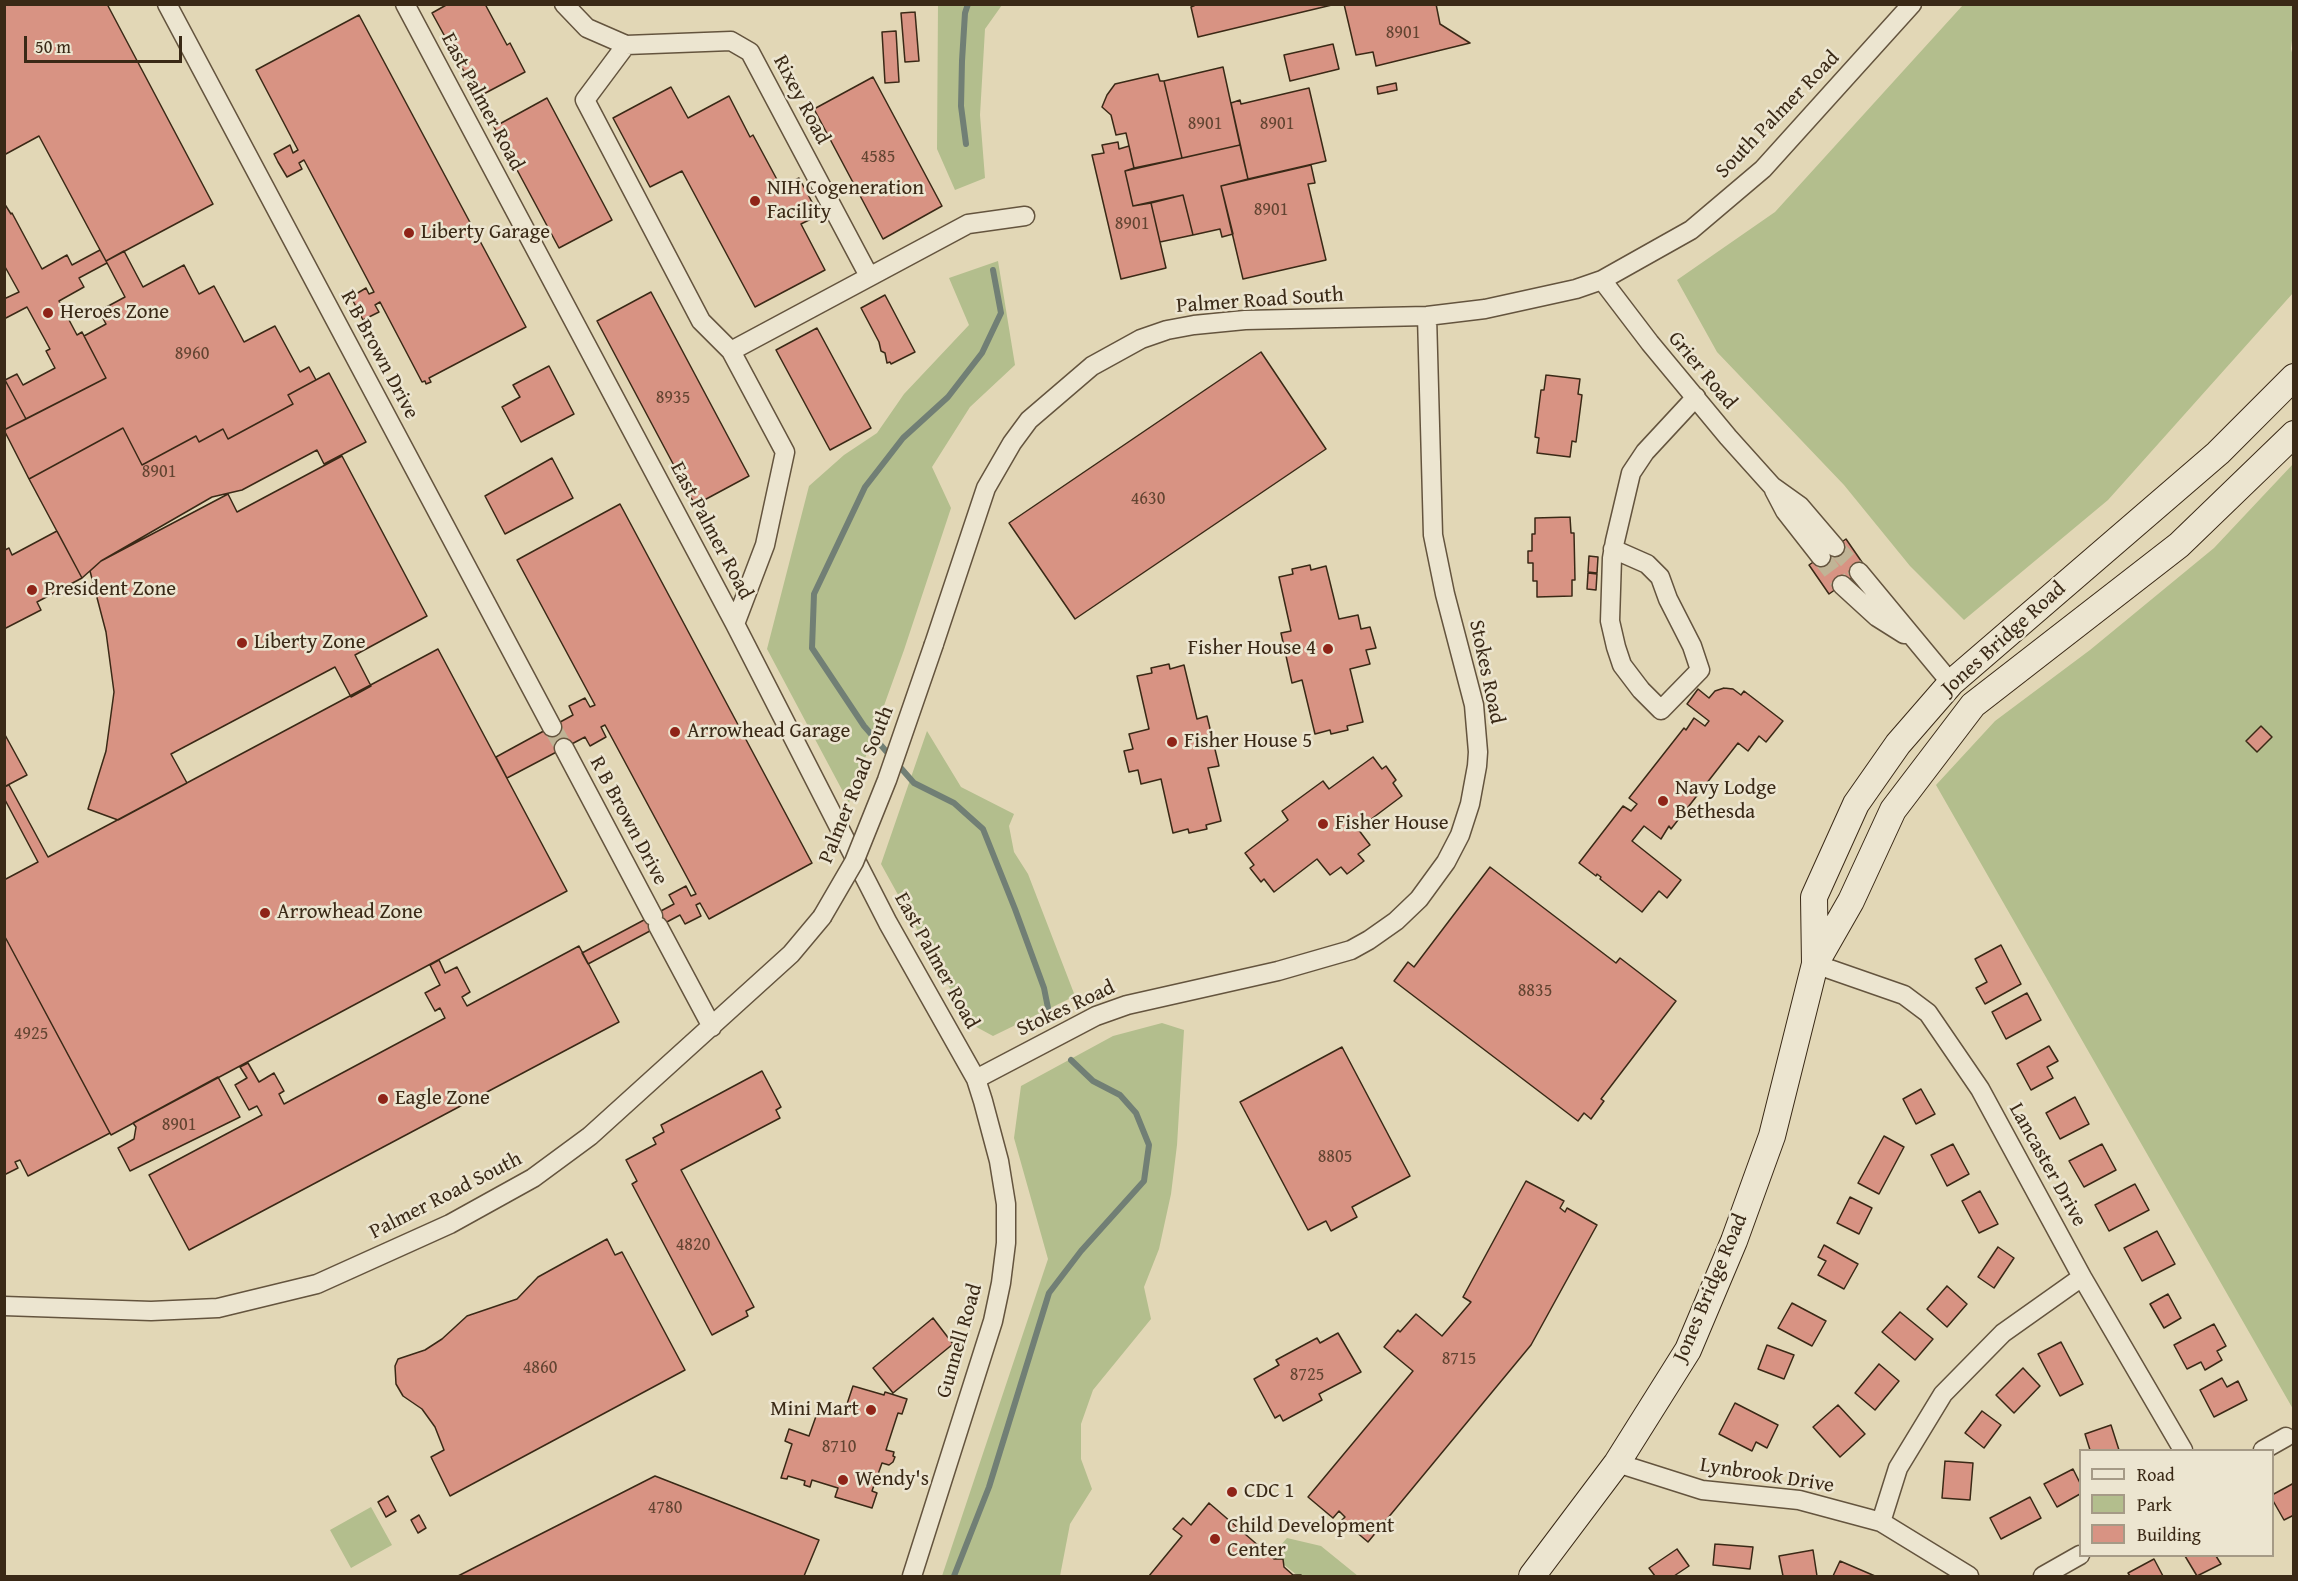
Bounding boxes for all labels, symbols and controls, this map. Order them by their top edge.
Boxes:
house number: 8901 [1386,22,1420,44]
scale bar [27,24,184,62]
street label: East Palmer Road [435,29,529,175]
text: 50 m [35,33,71,60]
street label: South Palmer Road [1711,46,1845,184]
street label: Rixey Road [767,51,835,149]
house number: 8901 [1188,113,1222,135]
house number: 8901 [1260,113,1294,135]
house number: 4585 [861,146,895,168]
place label: NIH Cogeneration Facility [767,176,924,226]
marker: NIH Cogeneration Facility [748,194,762,208]
house number: 8901 [1254,199,1288,221]
house number: 8901 [1115,213,1149,235]
place label: Liberty Garage [421,220,550,246]
marker: Liberty Garage [402,226,416,240]
street label: Palmer Road South [1176,283,1344,319]
street label: R B Brown Drive [334,286,424,424]
place label: Heroes Zone [60,300,169,326]
marker: Heroes Zone [41,306,55,320]
street label: Grier Road [1662,327,1742,415]
house number: 8960 [175,343,209,365]
house number: 8935 [656,387,690,409]
street label: East Palmer Road [664,458,758,604]
house number: 8901 [142,461,176,483]
house number: 4630 [1131,488,1165,510]
place label: President Zone [44,577,176,603]
street label: Jones Bridge Road [1937,577,2071,701]
marker: President Zone [25,583,39,597]
street label: Stokes Road [1463,618,1509,726]
place label: Liberty Zone [254,630,366,656]
marker: Liberty Zone [235,636,249,650]
place label: Fisher House 4 [1188,636,1316,662]
marker: Fisher House 4 [1321,642,1335,656]
street label: Palmer Road South [814,703,900,867]
place label: Arrowhead Garage [687,719,850,745]
marker: Arrowhead Garage [668,725,682,739]
place label: Fisher House 5 [1184,729,1312,755]
marker: Fisher House 5 [1165,735,1179,749]
street label: R B Brown Drive [583,752,673,890]
place label: Navy Lodge Bethesda [1675,776,1776,826]
marker: Navy Lodge Bethesda [1656,794,1670,808]
place label: Fisher House [1335,811,1449,837]
marker: Fisher House [1316,817,1330,831]
street label: East Palmer Road [888,888,984,1034]
place label: Arrowhead Zone [277,900,423,926]
marker: Arrowhead Zone [258,906,272,920]
street label: Stokes Road [1013,975,1119,1043]
house number: 8835 [1518,980,1552,1002]
house number: 4925 [14,1023,48,1045]
place label: Eagle Zone [395,1086,490,1112]
marker: Eagle Zone [376,1092,390,1106]
street label: Lancaster Drive [2003,1099,2091,1231]
house number: 8901 [162,1114,196,1136]
house number: 8805 [1318,1146,1352,1168]
street label: Palmer Road South [366,1147,526,1245]
street label: Jones Bridge Road [1668,1210,1754,1366]
house number: 4820 [676,1234,710,1256]
street label: Gunnell Road [932,1281,988,1401]
house number: 8715 [1442,1348,1476,1370]
house number: 4860 [523,1357,557,1379]
house number: 8725 [1290,1364,1324,1386]
place label: Mini Mart [770,1397,859,1423]
marker: Mini Mart [864,1403,878,1417]
house number: 8710 [822,1436,856,1458]
legend [2079,1449,2274,1557]
street label: Lynbrook Drive [1698,1453,1836,1499]
text: Road [2137,1461,2175,1488]
place label: Wendy's [855,1467,929,1493]
marker: Wendy's [836,1473,850,1487]
place label: CDC 1 [1244,1479,1294,1505]
marker: CDC 1 [1225,1485,1239,1499]
text: Park [2137,1491,2172,1518]
house number: 4780 [648,1497,682,1519]
place label: Child Development Center [1227,1514,1394,1564]
text: Building [2137,1521,2201,1548]
marker: Child Development Center [1208,1532,1222,1546]

